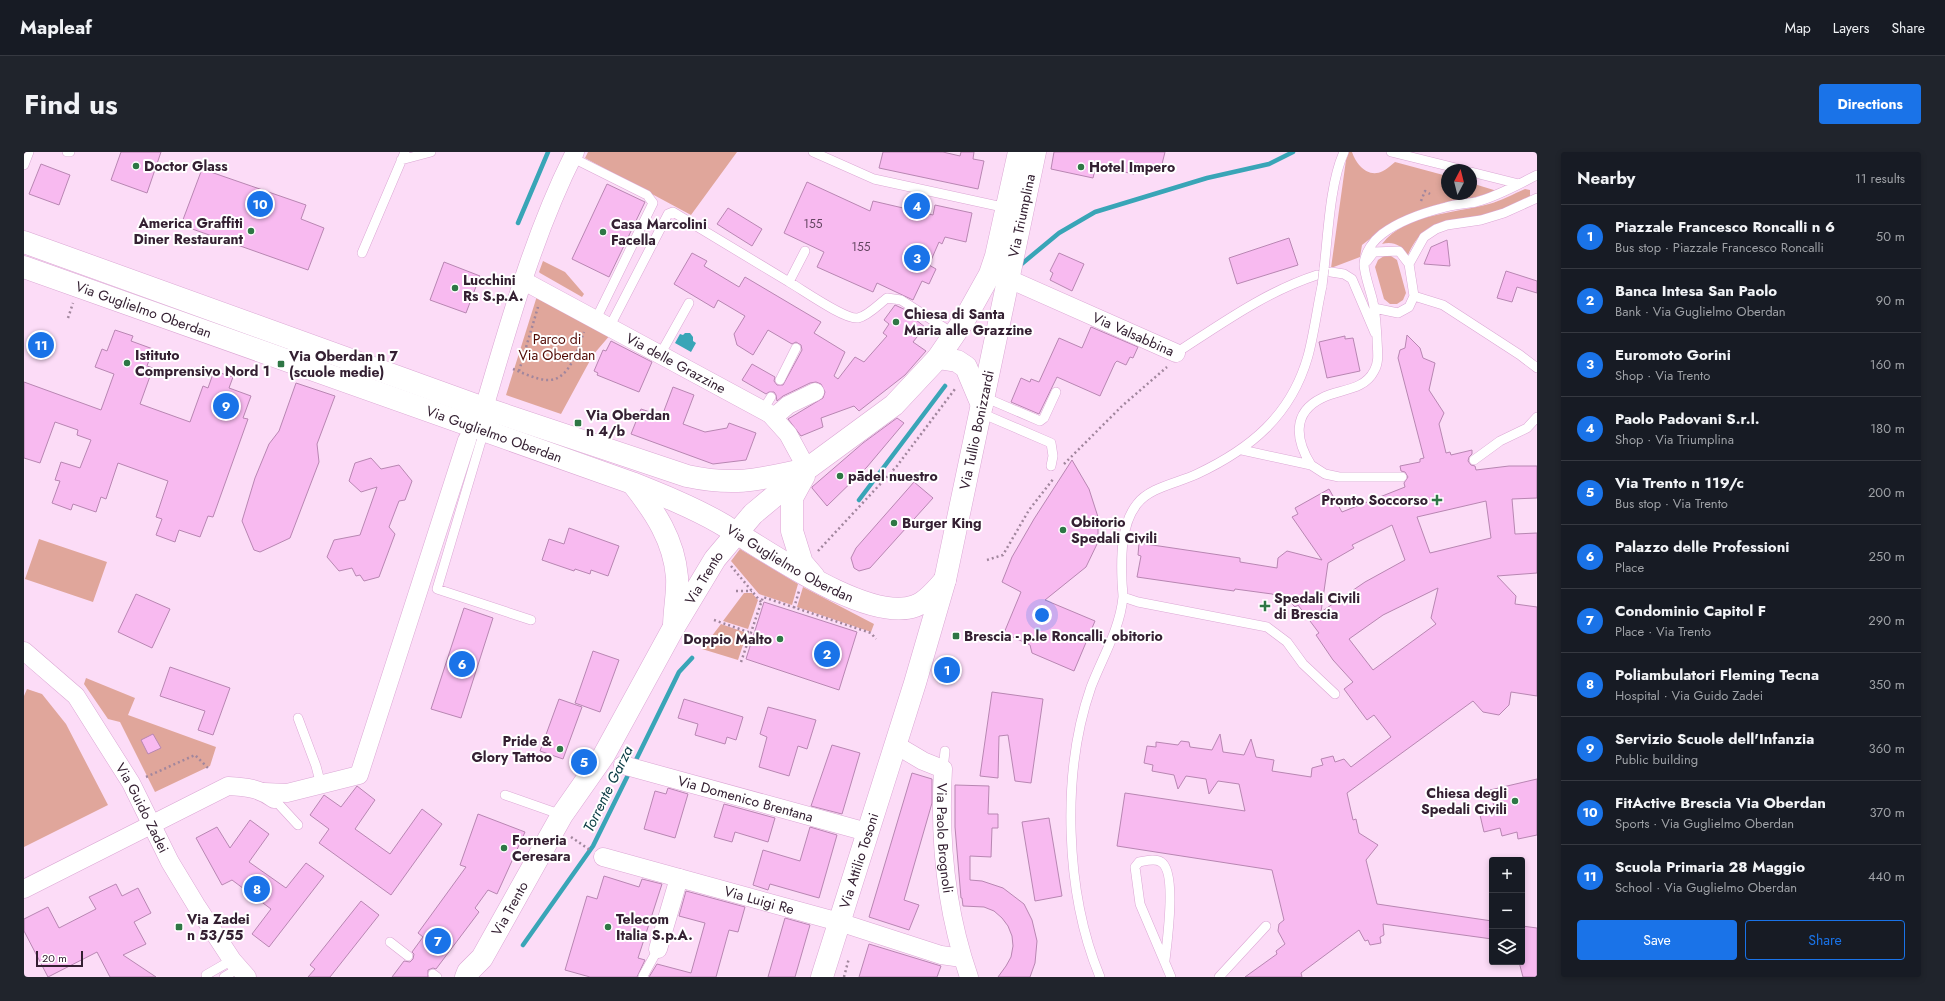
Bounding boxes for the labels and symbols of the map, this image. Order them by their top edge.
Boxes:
place label: Doctor Glass [144,156,228,176]
place label: Hotel Impero [1089,157,1175,177]
marker: Doctor Glass [131,161,141,171]
marker: Hotel Impero [1076,162,1086,172]
north arrow [1441,164,1477,200]
street label: Via Triumplina [1003,172,1040,259]
pin: 10 [247,189,273,219]
pin: 4 [904,191,930,221]
place label: America Graffiti Diner Restaurant [134,213,244,249]
place label: Casa Marcolini Facella [611,214,707,250]
house number: 155 [804,215,823,233]
marker: America Graffiti Diner Restaurant [246,226,256,236]
marker: Casa Marcolini Facella [598,227,608,237]
house number: 155 [852,238,871,256]
pin: 3 [904,243,930,273]
place label: Lucchini Rs S.p.A. [463,270,524,306]
street label: Via Guglielmo Oberdan [73,276,215,343]
marker: Lucchini Rs S.p.A. [450,283,460,293]
place label: Chiesa di Santa Maria alle Grazzine [904,304,1032,340]
street label: Via Valsabbina [1089,307,1177,361]
marker: Chiesa di Santa Maria alle Grazzine [891,317,901,327]
street label: Via delle Grazzine [622,328,729,398]
park label: Parco di Via Oberdan [519,329,595,365]
pin: 11 [28,330,54,360]
place label: Istituto Comprensivo Nord 1 [135,345,270,381]
place label: Via Oberdan n 7 (scuole medie) [288,346,398,382]
marker: Istituto Comprensivo Nord 1 [122,358,132,368]
marker: Via Oberdan n 7 (scuole medie) [276,359,286,369]
street label: Via Tullio Bonizzardi [954,368,999,491]
pin: 9 [213,391,239,421]
street label: Via Guglielmo Oberdan [423,401,565,467]
place label: Via Oberdan n 4/b [585,405,670,441]
marker: Via Oberdan n 4/b [573,418,583,428]
place label: pādel nuestro [848,466,938,486]
marker: pādel nuestro [835,471,845,481]
place label: Pronto Soccorso [1321,490,1428,510]
marker: Pronto Soccorso [1431,494,1443,506]
place label: Obitorio Spedali Civili [1071,512,1157,548]
place label: Burger King [902,513,982,533]
marker: Burger King [889,518,899,528]
street label: Via Guglielmo Oberdan [723,519,857,607]
marker: Obitorio Spedali Civili [1058,525,1068,535]
street label: Via Trento [680,546,728,608]
place label: Spedali Civili di Brescia [1274,588,1360,624]
marker: Spedali Civili di Brescia [1259,600,1271,612]
your location [1032,605,1052,625]
place label: Brescia - p.le Roncalli, obitorio [964,626,1163,646]
place label: Doppio Malto [683,629,772,649]
marker: Brescia - p.le Roncalli, obitorio [951,631,961,641]
marker: Doppio Malto [775,634,785,644]
pin: 2 [814,639,840,669]
pin: 6 [449,649,475,679]
pin: 1 [934,655,960,685]
place label: Pride & Glory Tattoo [471,731,552,767]
water label: Torrente Garza [578,741,639,836]
marker: Pride & Glory Tattoo [555,744,565,754]
pin: 5 [571,747,597,777]
street label: Via Guido Zadei [111,759,174,856]
street label: Via Domenico Brentana [675,770,816,827]
street label: Via Paolo Brognoli [932,783,958,894]
place label: Chiesa degli Spedali Civili [1421,783,1507,819]
marker: Chiesa degli Spedali Civili [1510,796,1520,806]
street label: Via Attilio Tosoni [834,810,883,911]
place label: Forneria Ceresara [512,830,571,866]
marker: Forneria Ceresara [499,843,509,853]
pin: 8 [244,874,270,904]
street label: Via Trento [487,877,533,939]
street label: Via Luigi Re [722,881,796,919]
place label: Via Zadei n 53/55 [186,909,250,945]
place label: Telecom Italia S.p.A. [616,909,693,945]
marker: Via Zadei n 53/55 [174,922,184,932]
marker: Telecom Italia S.p.A. [603,922,613,932]
pin: 7 [425,926,451,956]
scale bar [36,949,83,968]

